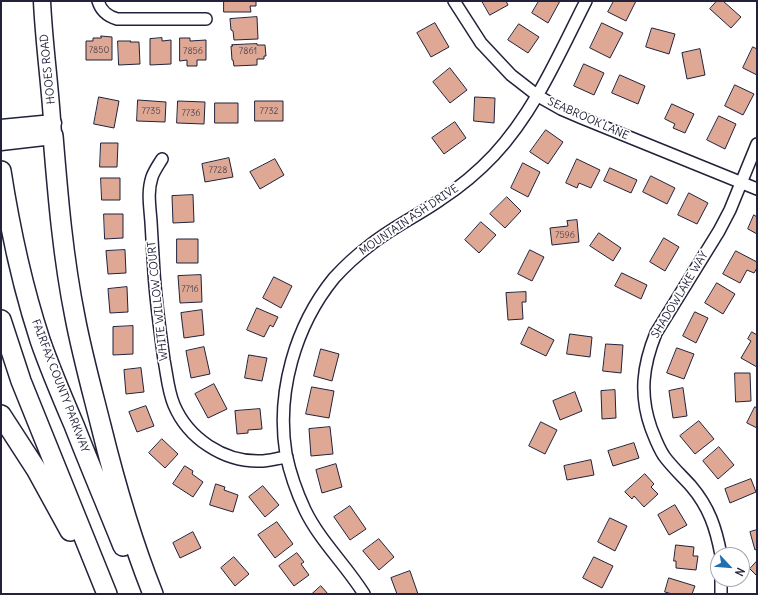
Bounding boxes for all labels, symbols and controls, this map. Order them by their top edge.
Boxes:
street label: HOOES ROAD [38,33,58,105]
house number: 7850 [89,45,109,55]
house number: 7856 [183,46,203,56]
house number: 7861 [239,46,257,56]
street label: SEABROOK LANE [545,95,631,143]
house number: 7735 [141,106,161,116]
house number: 7732 [260,106,278,116]
house number: 7736 [181,108,201,118]
house number: 7728 [209,165,227,175]
street label: MOUNTAIN ASH DRIVE [357,182,461,258]
house number: 7596 [555,230,575,240]
street label: WHITE WILLOW COURT [145,240,171,362]
street label: SHADOWLAKE WAY [649,249,711,341]
house number: 7716 [181,284,199,294]
street label: FAIRFAX COUNTY PARKWAY [28,318,92,454]
north arrow [710,547,750,587]
text: N [732,565,748,578]

